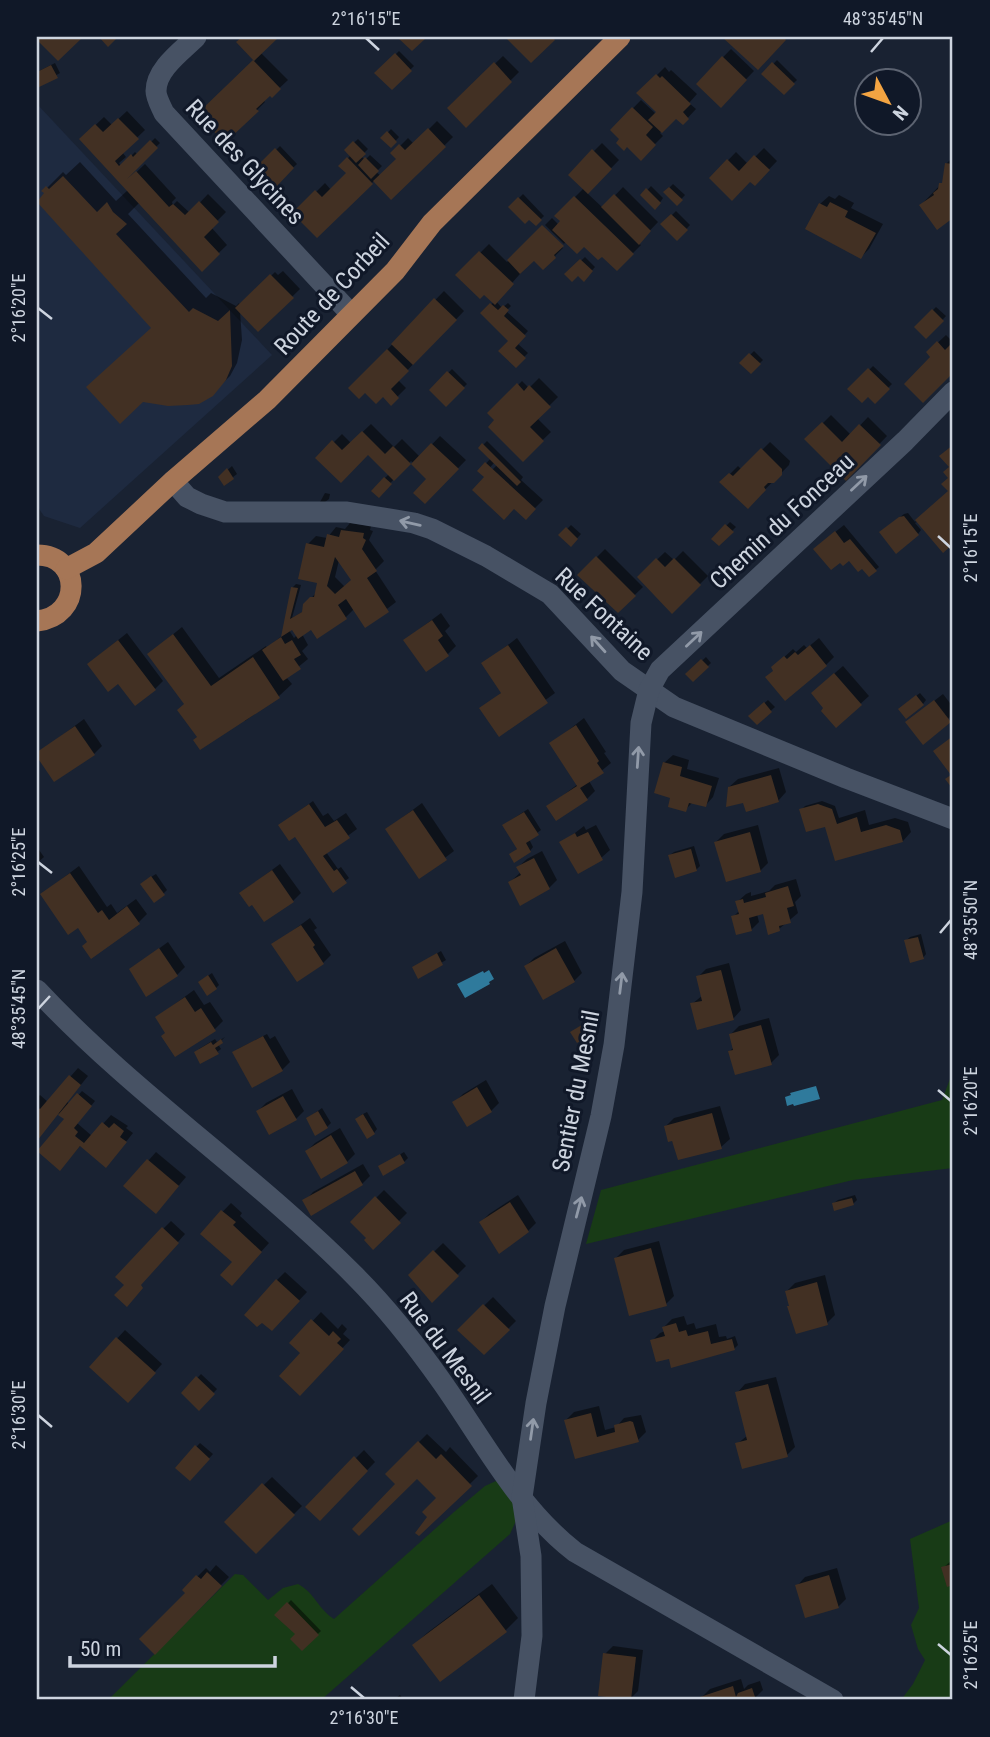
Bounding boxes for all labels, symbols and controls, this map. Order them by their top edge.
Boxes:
text: 2°16'15"E [331,8,401,29]
text: 48°35'45"N [843,8,923,29]
north arrow [853,66,923,136]
street label: Rue des Glycines [180,94,310,230]
text: N [888,101,913,125]
street label: Route de Corbeil [269,227,395,361]
text: 2°16'20"E [8,273,29,343]
street label: Chemin du Fonceau [704,447,860,595]
one-way arrow [851,475,868,492]
text: 2°16'15"E [960,513,981,583]
one-way arrow [399,516,422,530]
street label: Rue Fontaine [549,562,659,666]
one-way arrow [684,631,702,648]
one-way arrow [590,636,607,653]
one-way arrow [632,746,645,769]
text: 2°16'25"E [8,827,29,897]
text: 48°35'50"N [960,880,981,960]
text: 48°35'45"N [8,969,29,1049]
one-way arrow [615,973,628,995]
street label: Sentier du Mesnil [547,1008,605,1174]
text: 2°16'20"E [960,1066,981,1136]
one-way arrow [573,1196,586,1219]
street label: Rue du Mesnil [394,1286,496,1410]
text: 2°16'30"E [8,1380,29,1450]
one-way arrow [526,1418,539,1441]
text: 2°16'25"E [960,1620,981,1690]
scale bar [70,1625,275,1669]
text: 50 m [80,1637,121,1661]
text: 2°16'30"E [329,1707,399,1728]

